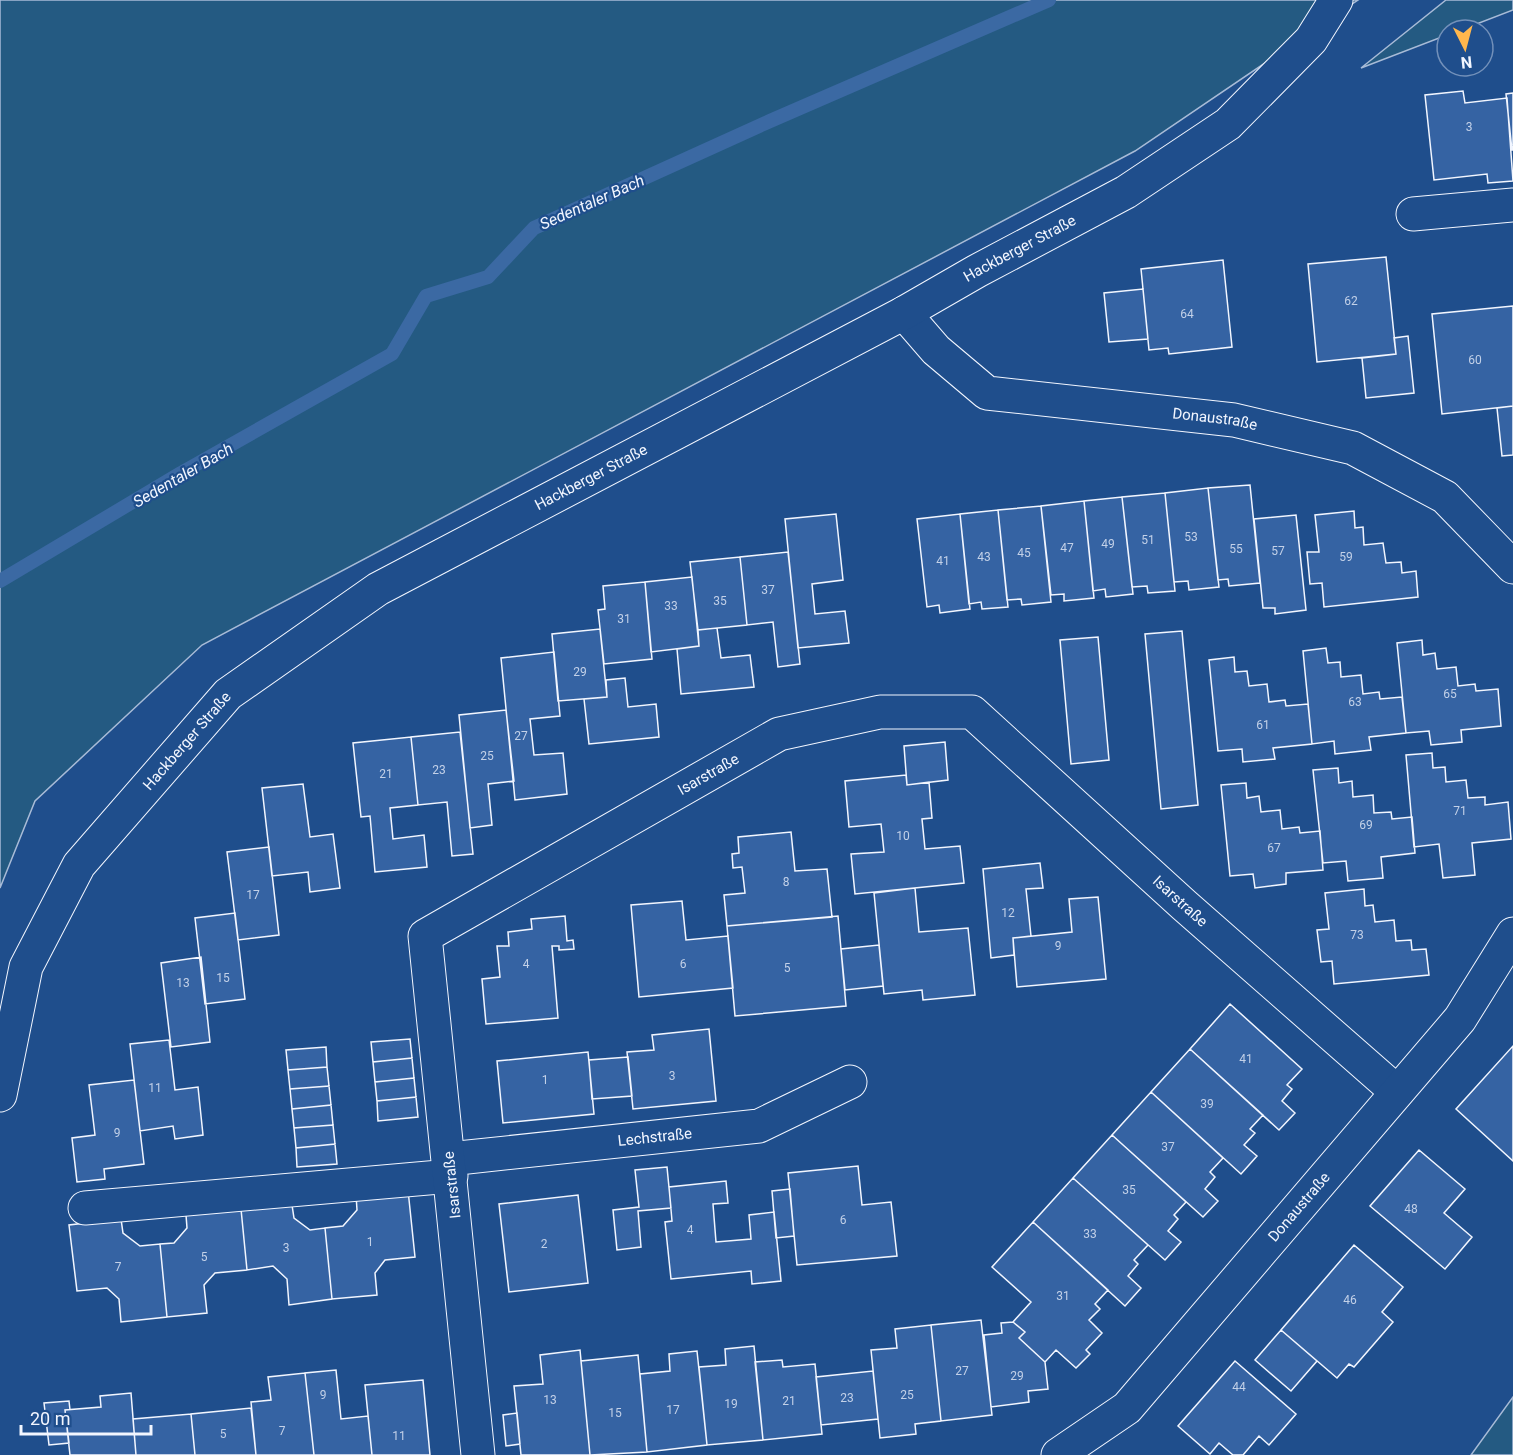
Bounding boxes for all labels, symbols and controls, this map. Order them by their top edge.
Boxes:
north arrow [1435,18,1495,78]
text: N [1460,52,1473,72]
house number: 3 [1466,120,1472,134]
water label: Sedentaler Bach [537,170,647,234]
street label: Hackberger Straße [960,211,1079,286]
house number: 62 [1344,294,1358,308]
house number: 64 [1180,307,1194,321]
house number: 60 [1468,353,1482,367]
street label: Donaustraße [1171,404,1259,434]
water label: Sedentaler Bach [130,439,236,511]
street label: Hackberger Straße [532,440,650,514]
house number: 53 [1184,530,1198,544]
house number: 51 [1141,533,1155,547]
house number: 49 [1101,537,1115,551]
house number: 47 [1060,541,1074,555]
house number: 55 [1229,542,1243,556]
house number: 57 [1271,544,1285,558]
house number: 45 [1017,546,1031,560]
house number: 43 [977,550,991,564]
house number: 59 [1339,550,1353,564]
house number: 41 [936,554,950,568]
house number: 37 [761,583,775,597]
house number: 35 [713,594,727,608]
house number: 33 [664,599,678,613]
house number: 31 [617,612,631,626]
house number: 29 [573,665,587,679]
house number: 65 [1443,687,1457,701]
street label: Hackberger Straße [139,688,235,794]
house number: 63 [1348,695,1362,709]
house number: 61 [1256,718,1270,732]
house number: 27 [514,729,528,743]
house number: 25 [480,749,494,763]
street label: Isarstraße [675,750,742,799]
house number: 23 [432,763,446,777]
house number: 21 [379,767,393,781]
house number: 71 [1453,804,1467,818]
house number: 69 [1359,818,1373,832]
house number: 10 [896,829,910,843]
house number: 67 [1267,841,1281,855]
street label: Isarstraße [1149,872,1211,931]
house number: 8 [783,875,790,889]
house number: 17 [246,888,260,902]
house number: 12 [1001,906,1015,920]
house number: 73 [1350,928,1364,942]
house number: 9 [1055,939,1061,953]
house number: 4 [523,957,530,971]
house number: 6 [680,957,687,971]
house number: 5 [784,961,791,975]
house number: 15 [216,971,230,985]
house number: 13 [176,976,190,990]
house number: 41 [1239,1052,1253,1066]
house number: 3 [669,1069,675,1083]
house number: 1 [542,1073,548,1087]
house number: 11 [148,1081,162,1095]
house number: 39 [1200,1097,1214,1111]
street label: Lechstraße [617,1124,693,1150]
house number: 9 [114,1126,120,1140]
house number: 37 [1161,1140,1175,1154]
street label: Isarstraße [440,1150,464,1220]
street label: Donaustraße [1264,1169,1334,1245]
house number: 35 [1122,1183,1136,1197]
house number: 48 [1404,1202,1418,1216]
house number: 6 [840,1213,847,1227]
house number: 4 [687,1223,694,1237]
house number: 33 [1083,1227,1097,1241]
house number: 1 [367,1235,373,1249]
house number: 2 [541,1237,548,1251]
house number: 3 [283,1241,289,1255]
house number: 5 [201,1250,208,1264]
house number: 7 [115,1260,122,1274]
house number: 31 [1056,1289,1070,1303]
house number: 46 [1343,1293,1357,1307]
house number: 27 [955,1364,969,1378]
house number: 29 [1010,1369,1024,1383]
house number: 44 [1232,1380,1246,1394]
house number: 9 [320,1388,326,1402]
house number: 25 [900,1388,914,1402]
house number: 23 [840,1391,854,1405]
house number: 13 [543,1393,557,1407]
house number: 21 [782,1394,796,1408]
house number: 19 [724,1397,738,1411]
scale bar [21,1398,152,1436]
house number: 17 [666,1403,680,1417]
house number: 15 [608,1406,622,1420]
text: 20 m [30,1408,70,1429]
house number: 7 [279,1424,286,1438]
house number: 5 [220,1427,227,1441]
house number: 11 [392,1429,406,1443]

